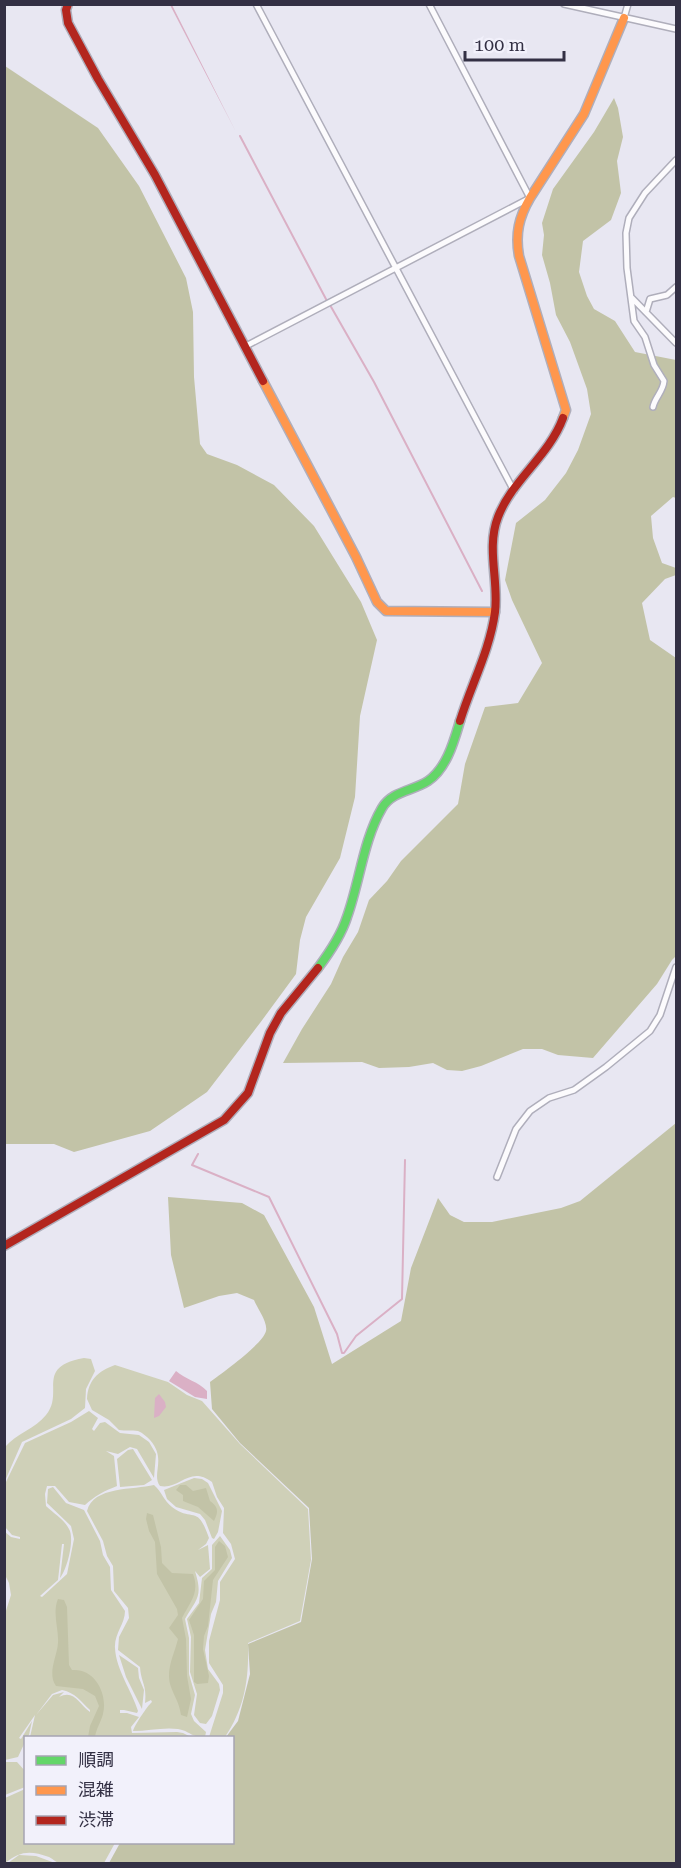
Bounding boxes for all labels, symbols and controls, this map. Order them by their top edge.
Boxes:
scale bar [465,24,564,62]
text: 100 m [474,34,525,55]
legend [24,1736,234,1844]
text: 順調 [78,1749,114,1770]
text: 混雑 [78,1779,114,1800]
text: 渋滞 [78,1809,114,1830]

